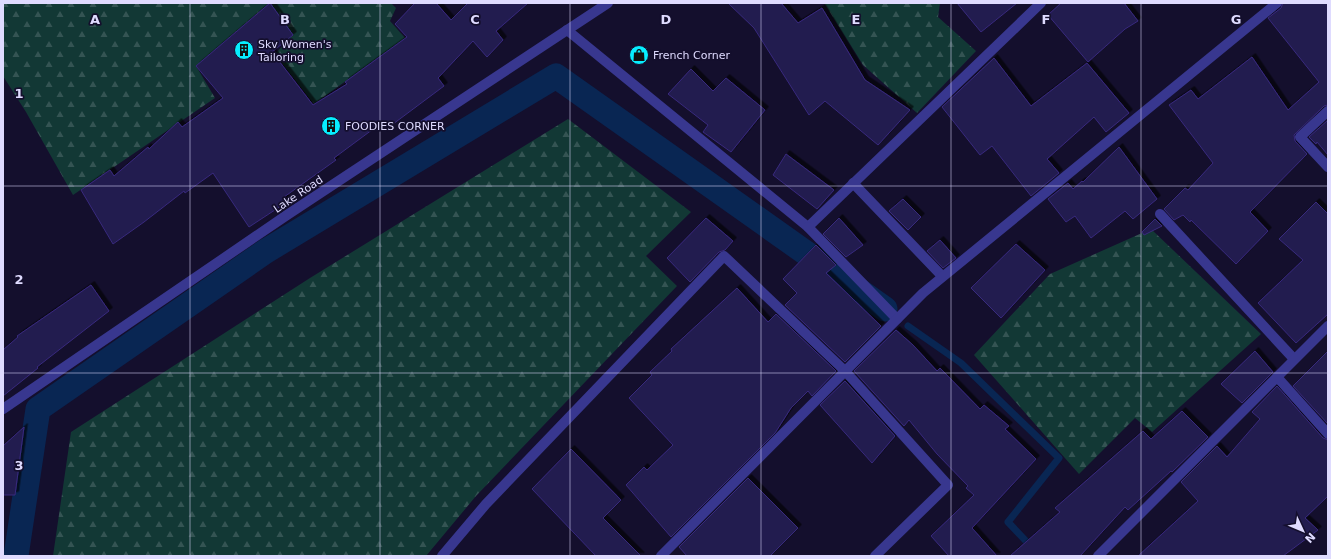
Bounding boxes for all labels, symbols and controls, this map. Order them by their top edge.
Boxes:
text: A [90,12,100,27]
text: B [280,12,290,27]
text: C [470,12,480,27]
text: D [661,12,672,27]
text: E [852,12,860,27]
text: F [1042,12,1050,27]
text: G [1231,12,1241,27]
place label: Skv Women's Tailoring [257,38,332,64]
building icon: Skv Women's Tailoring [233,39,255,61]
shop icon: French Corner [628,44,650,66]
place label: French Corner [653,49,731,62]
text: 1 [14,86,24,101]
building icon: FOODIES CORNER [320,115,342,137]
place label: FOODIES CORNER [345,120,445,133]
street label: Lake Road [271,173,325,216]
text: 2 [14,272,24,287]
text: 3 [14,458,24,473]
north arrow [1283,511,1323,551]
text: N [1302,530,1318,545]

